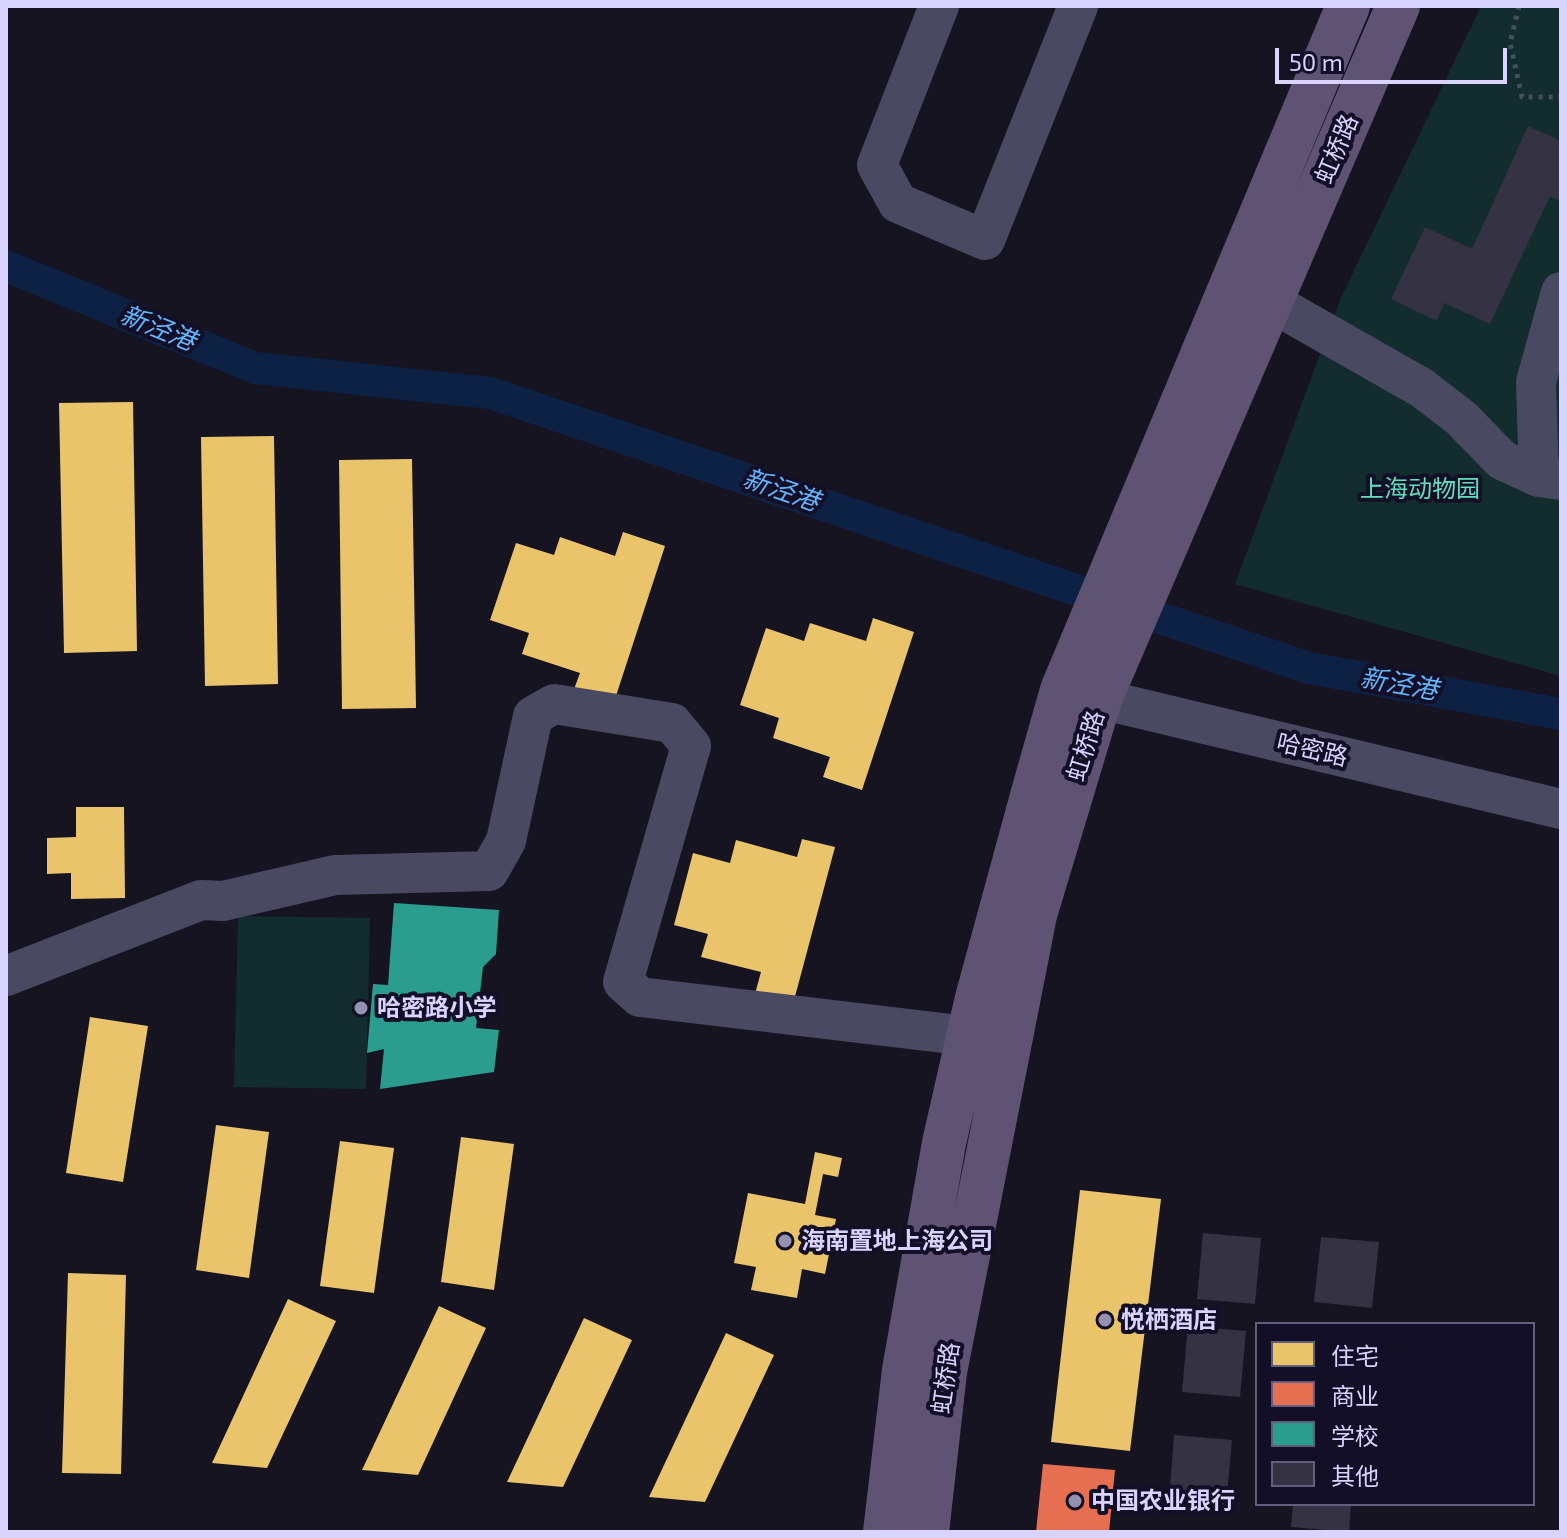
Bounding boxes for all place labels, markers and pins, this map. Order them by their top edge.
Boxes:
place label: 哈密路小学 [377,994,497,1022]
marker: 哈密路小学 [352,999,370,1017]
place label: 海南置地上海公司 [801,1227,993,1255]
marker: 海南置地上海公司 [776,1232,794,1250]
place label: 悦栖酒店 [1121,1306,1217,1334]
marker: 悦栖酒店 [1096,1311,1114,1329]
place label: 中国农业银行 [1091,1487,1235,1515]
marker: 中国农业银行 [1066,1492,1084,1510]

